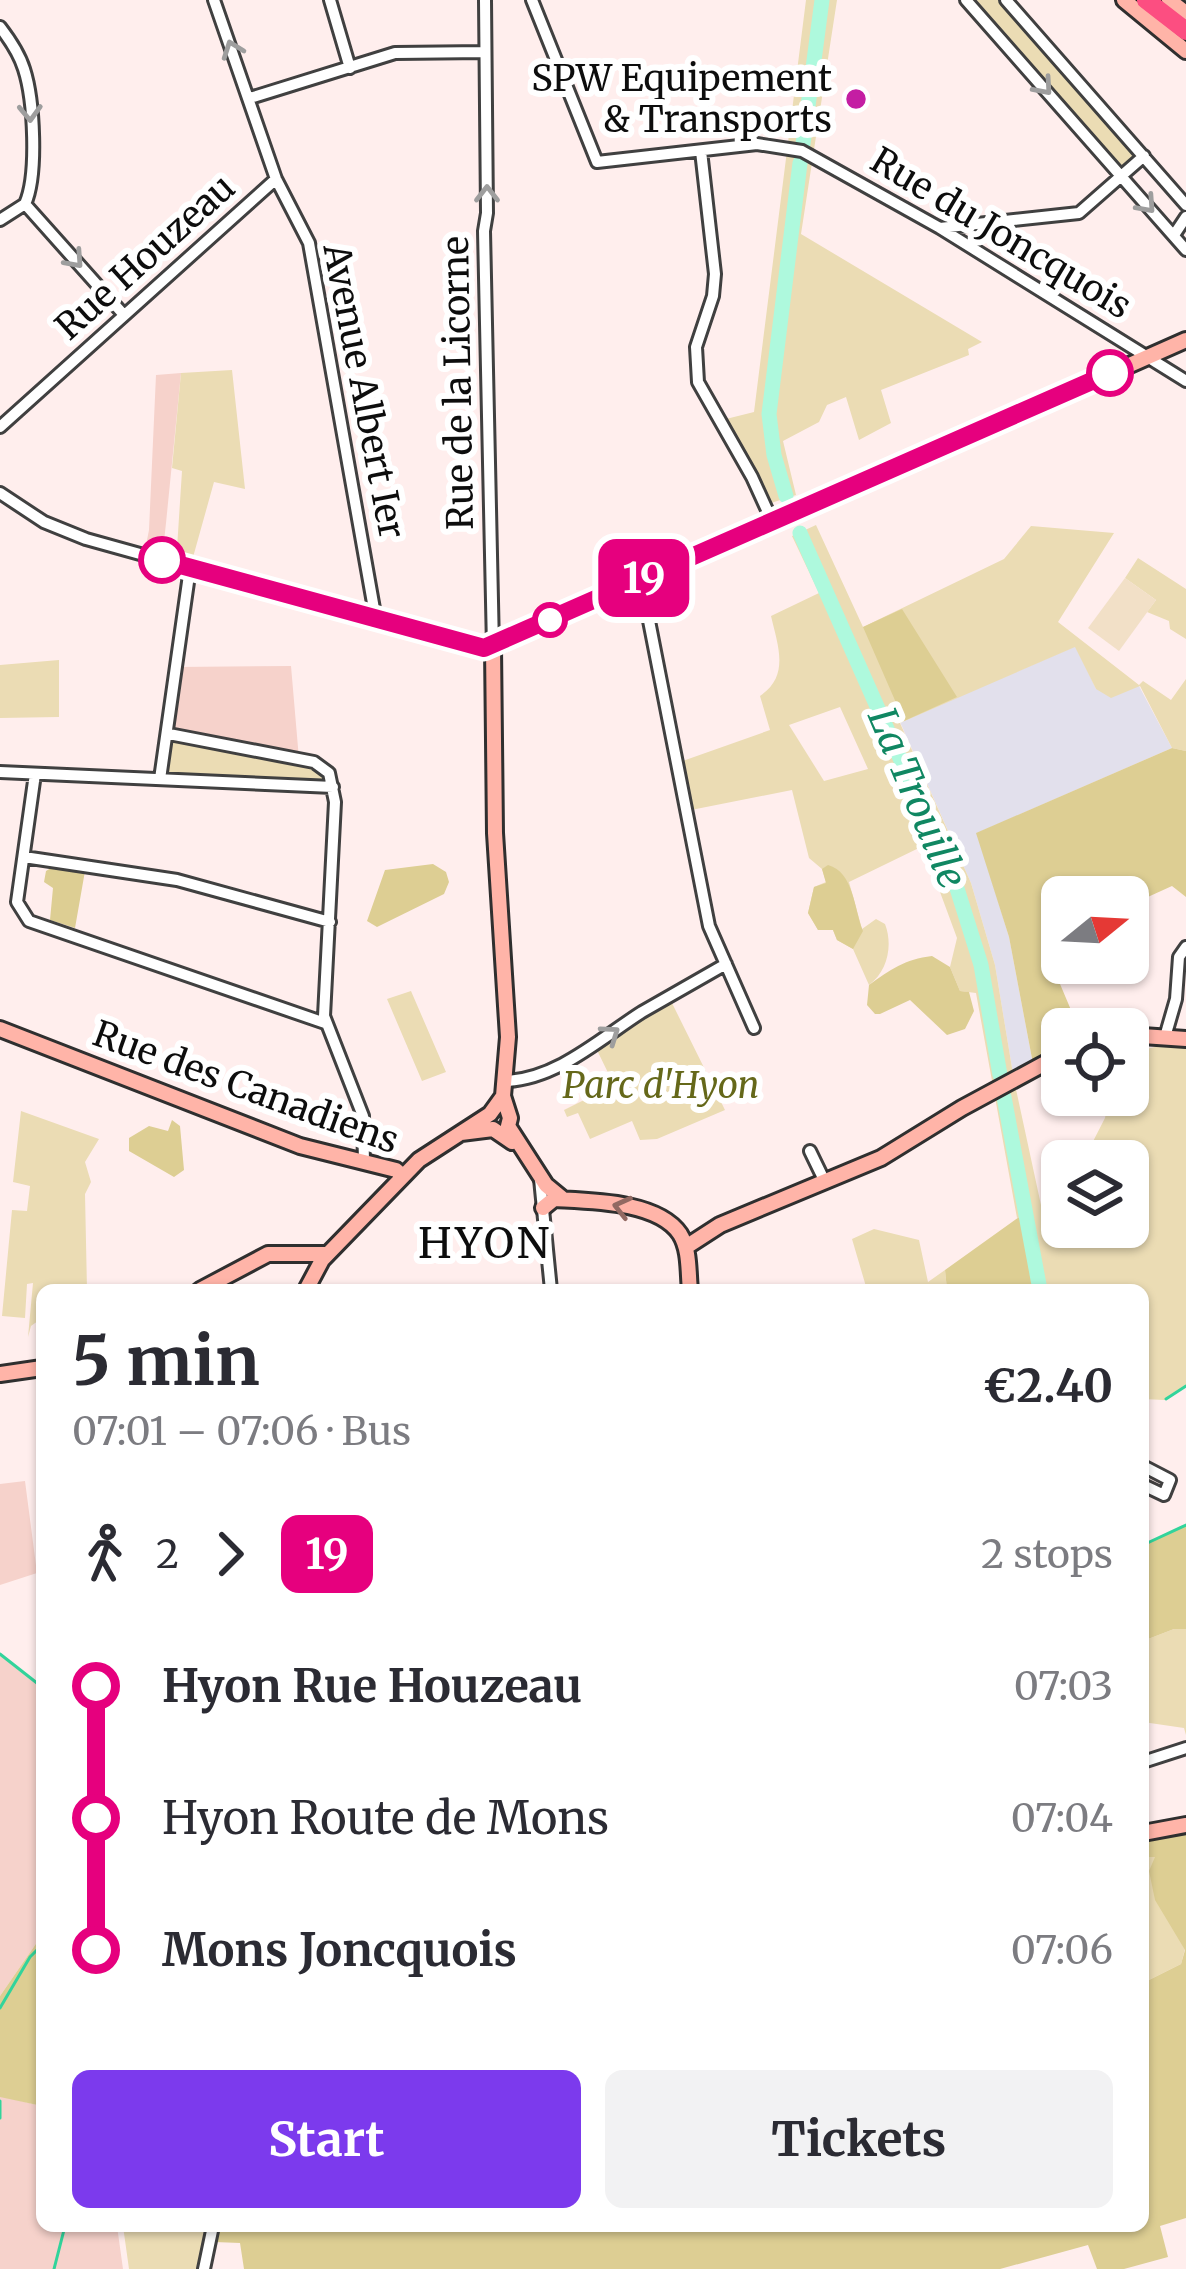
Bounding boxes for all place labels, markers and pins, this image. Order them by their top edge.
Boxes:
place label: SPW Equipement & Transports [531,56,832,142]
marker: SPW Equipement & Transports [843,86,869,112]
unlabelled marker [1088,351,1132,395]
unlabelled marker [140,538,184,582]
unlabelled marker [534,604,566,636]

